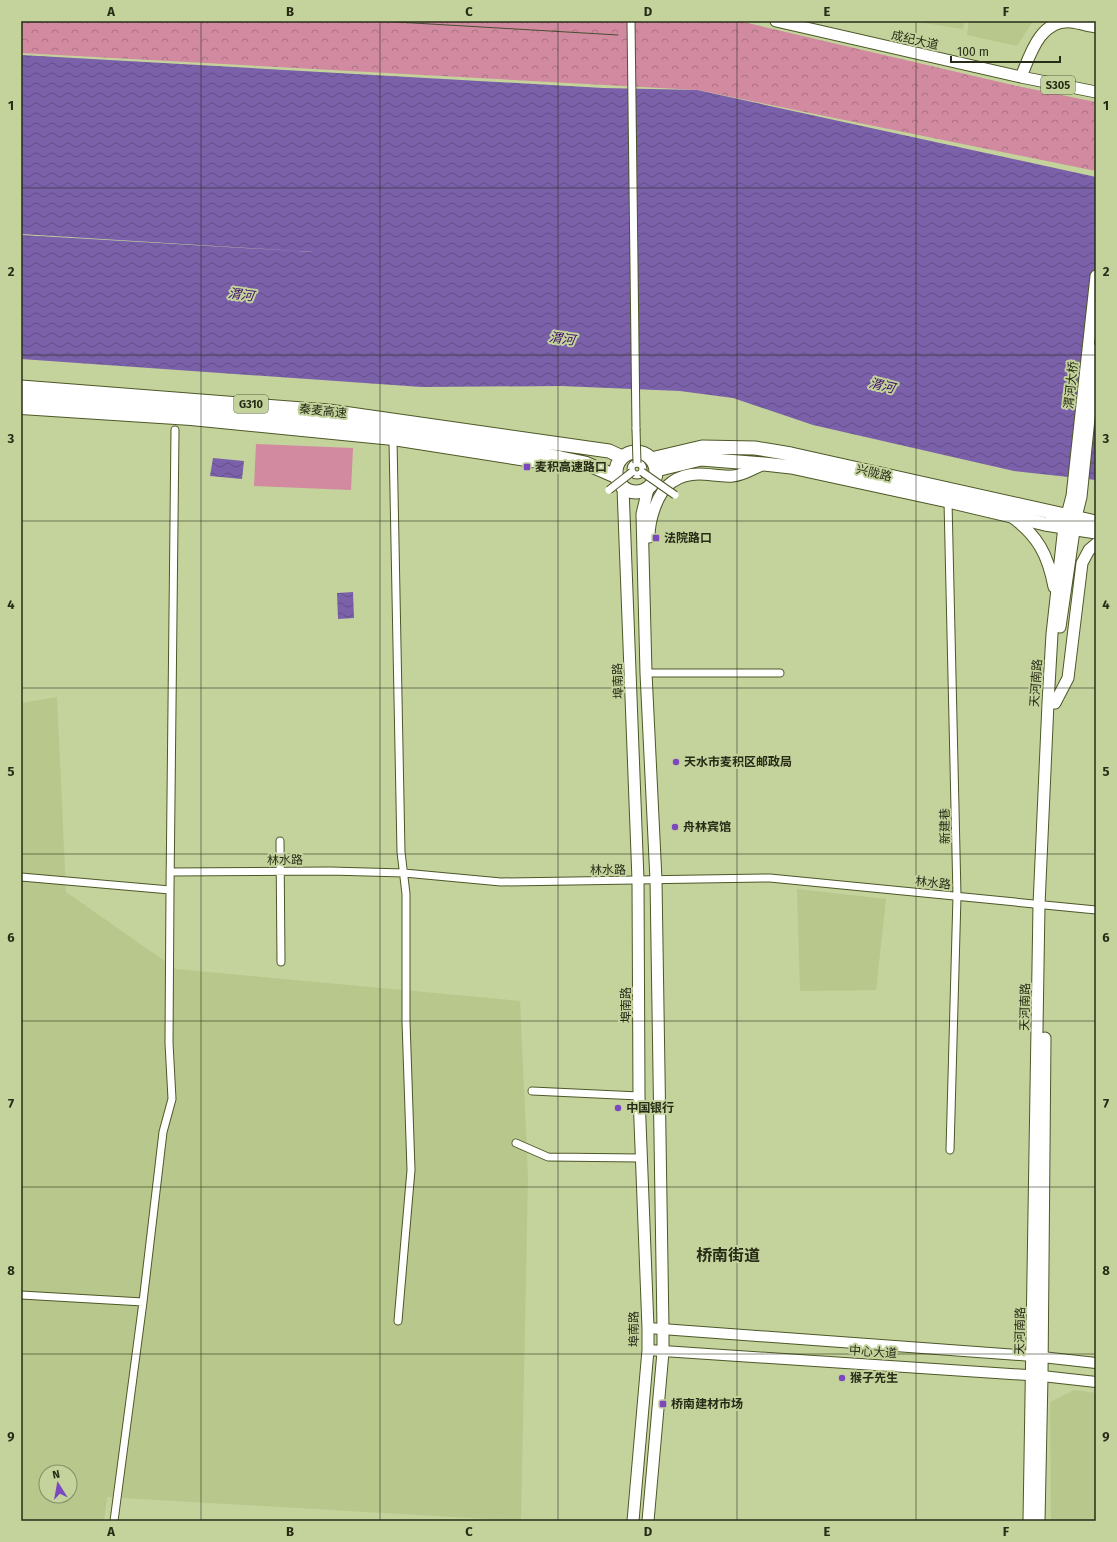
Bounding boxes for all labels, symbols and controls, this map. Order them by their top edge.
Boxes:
text: A [106,4,115,19]
text: B [286,4,294,19]
text: C [465,4,473,19]
text: D [644,4,653,19]
text: E [824,4,831,19]
text: F [1003,4,1010,19]
street label: 成纪大道 [890,28,940,52]
scale bar [951,38,1060,64]
text: 100 m [957,45,989,59]
road number: S305 [1041,76,1075,94]
text: 1 [8,98,14,113]
text: 1 [1103,98,1109,113]
text: 2 [8,264,15,279]
text: 2 [1103,264,1110,279]
water label: 渭河 [227,285,258,304]
water label: 渭河 [548,329,579,348]
street label: 渭河大桥 [1062,360,1080,410]
water label: 渭河 [867,375,899,397]
road number: G310 [234,395,268,413]
street label: 秦麦高速 [298,402,348,420]
text: 3 [7,431,15,446]
text: 3 [1102,431,1110,446]
place label: 麦积高速路口 [535,460,607,474]
marker: 麦积高速路口 [522,462,532,472]
street label: 兴陇路 [855,462,893,484]
place label: 法院路口 [664,531,712,545]
marker: 法院路口 [651,533,661,543]
text: 4 [7,597,15,612]
text: 4 [1102,597,1110,612]
street label: 天河南路 [1027,659,1045,707]
street label: 埠南路 [610,663,626,699]
place label: 天水市麦积区邮政局 [684,755,792,769]
marker: 天水市麦积区邮政局 [671,757,681,767]
text: 5 [8,764,15,779]
text: 5 [1103,764,1110,779]
street label: 新建巷 [938,808,952,844]
place label: 舟林宾馆 [683,820,731,834]
marker: 舟林宾馆 [670,822,680,832]
street label: 林水路 [267,853,303,867]
street label: 林水路 [590,863,626,877]
street label: 林水路 [914,874,952,892]
text: 6 [7,930,15,945]
text: 6 [1102,930,1110,945]
street label: 天河南路 [1018,983,1032,1031]
street label: 埠南路 [619,987,633,1023]
text: 7 [8,1096,14,1111]
text: 7 [1103,1096,1109,1111]
place label: 中国银行 [626,1101,674,1115]
marker: 中国银行 [613,1103,623,1113]
district label: 桥南街道 [696,1246,760,1265]
text: 8 [7,1263,15,1278]
text: 8 [1102,1263,1110,1278]
street label: 天河南路 [1013,1307,1027,1355]
street label: 埠南路 [627,1311,641,1347]
street label: 中心大道 [849,1343,897,1361]
place label: 猴子先生 [850,1371,898,1385]
marker: 猴子先生 [837,1373,847,1383]
place label: 桥南建材市场 [671,1397,743,1411]
marker: 桥南建材市场 [658,1399,668,1409]
text: 9 [7,1429,15,1444]
text: 9 [1102,1429,1110,1444]
north arrow [38,1464,78,1504]
text: N [51,1468,61,1482]
text: A [106,1524,115,1539]
text: B [286,1524,294,1539]
text: C [465,1524,473,1539]
text: D [644,1524,653,1539]
text: E [824,1524,831,1539]
text: F [1003,1524,1010,1539]

